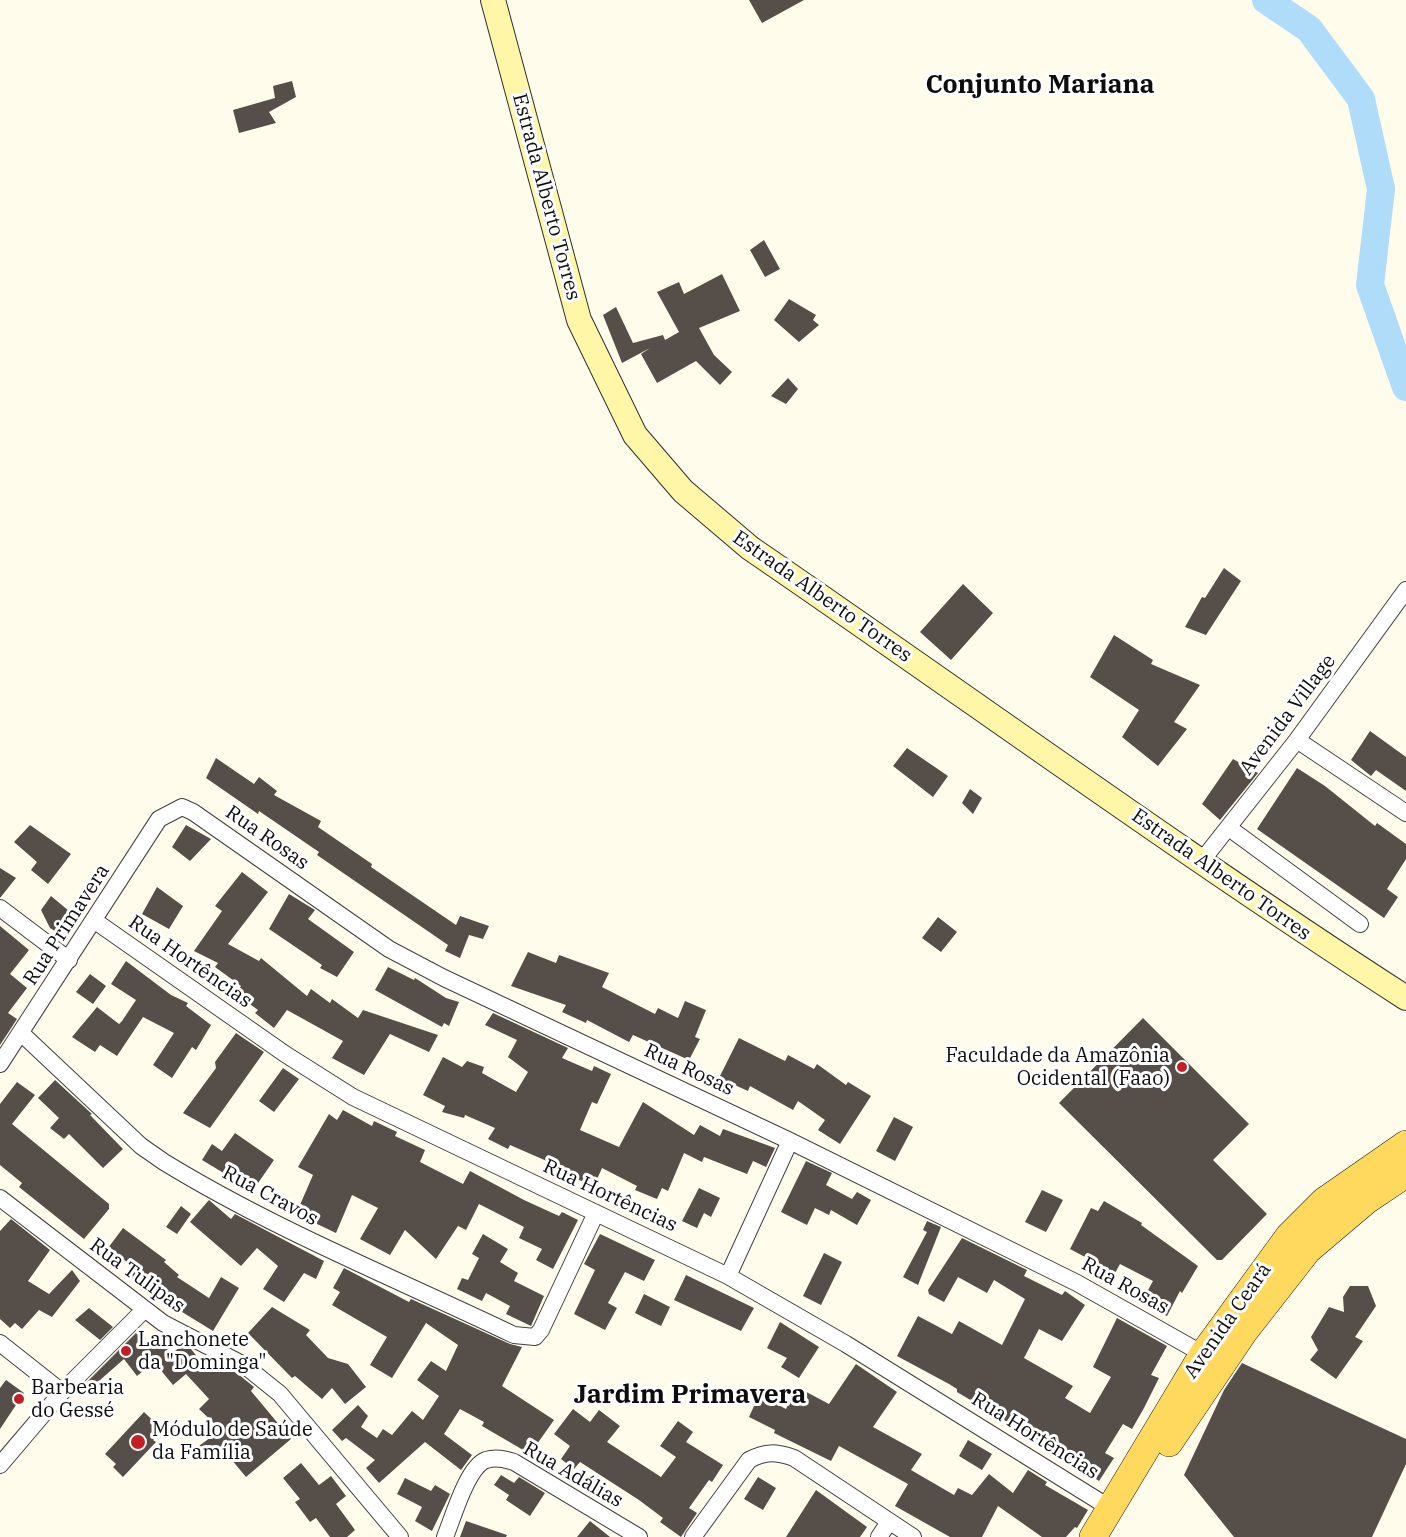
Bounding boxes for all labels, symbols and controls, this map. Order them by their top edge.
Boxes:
district label: Conjunto Mariana [925,69,1155,101]
street label: Estrada Alberto Torres [507,91,585,303]
street label: Estrada Alberto Torres [728,526,916,668]
street label: Avenida Village [1235,650,1341,780]
street label: Rua Rosas [221,801,313,875]
street label: Estrada Alberto Torres [1127,804,1315,946]
street label: Rua Primavera [19,860,115,990]
street label: Rua Hortências [124,911,256,1013]
street label: Rua Rosas [640,1039,738,1101]
place label: Faculdade da Amazônia Ocidental (Faao) [945,1044,1170,1091]
marker: Faculdade da Amazônia Ocidental (Faao) [1175,1060,1189,1074]
street label: Rua Hortências [539,1154,681,1238]
street label: Rua Cravos [218,1161,322,1231]
street label: Rua Tulipas [85,1233,189,1319]
street label: Rua Rosas [1077,1252,1173,1320]
street label: Avenida Ceará [1179,1259,1277,1383]
place label: Lanchonete da "Dominga" [138,1328,266,1375]
marker: Lanchonete da "Dominga" [119,1344,133,1358]
place label: Barbearia do Gessé [31,1376,124,1423]
district label: Jardim Primavera [574,1379,806,1411]
street label: Rua Hortências [967,1387,1103,1485]
marker: Barbearia do Gessé [12,1392,26,1406]
place label: Módulo de Saúde da Família [152,1418,313,1465]
marker: Módulo de Saúde da Família [129,1433,147,1451]
street label: Rua Adálias [519,1437,627,1513]

